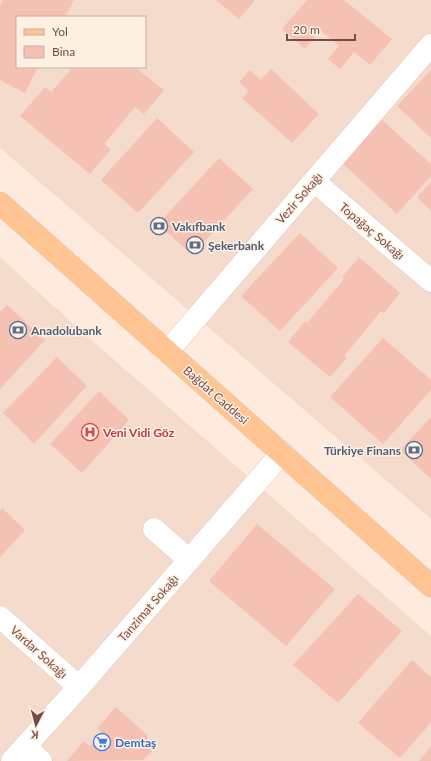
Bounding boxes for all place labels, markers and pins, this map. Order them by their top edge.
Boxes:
bank icon: Vakıfbank [149,216,169,236]
place label: Vakıfbank [171,219,226,234]
bank icon: Şekerbank [185,235,205,255]
place label: Şekerbank [208,238,265,253]
bank icon: Anadolubank [8,320,28,340]
place label: Anadolubank [30,323,102,338]
hospital icon: Veni Vidi Göz [80,422,100,442]
place label: Veni Vidi Göz [102,425,175,440]
bank icon: Türkiye Finans [404,440,424,460]
place label: Türkiye Finans [324,443,401,458]
supermarket icon: Demtaş [92,732,112,752]
place label: Demtaş [115,735,156,750]

